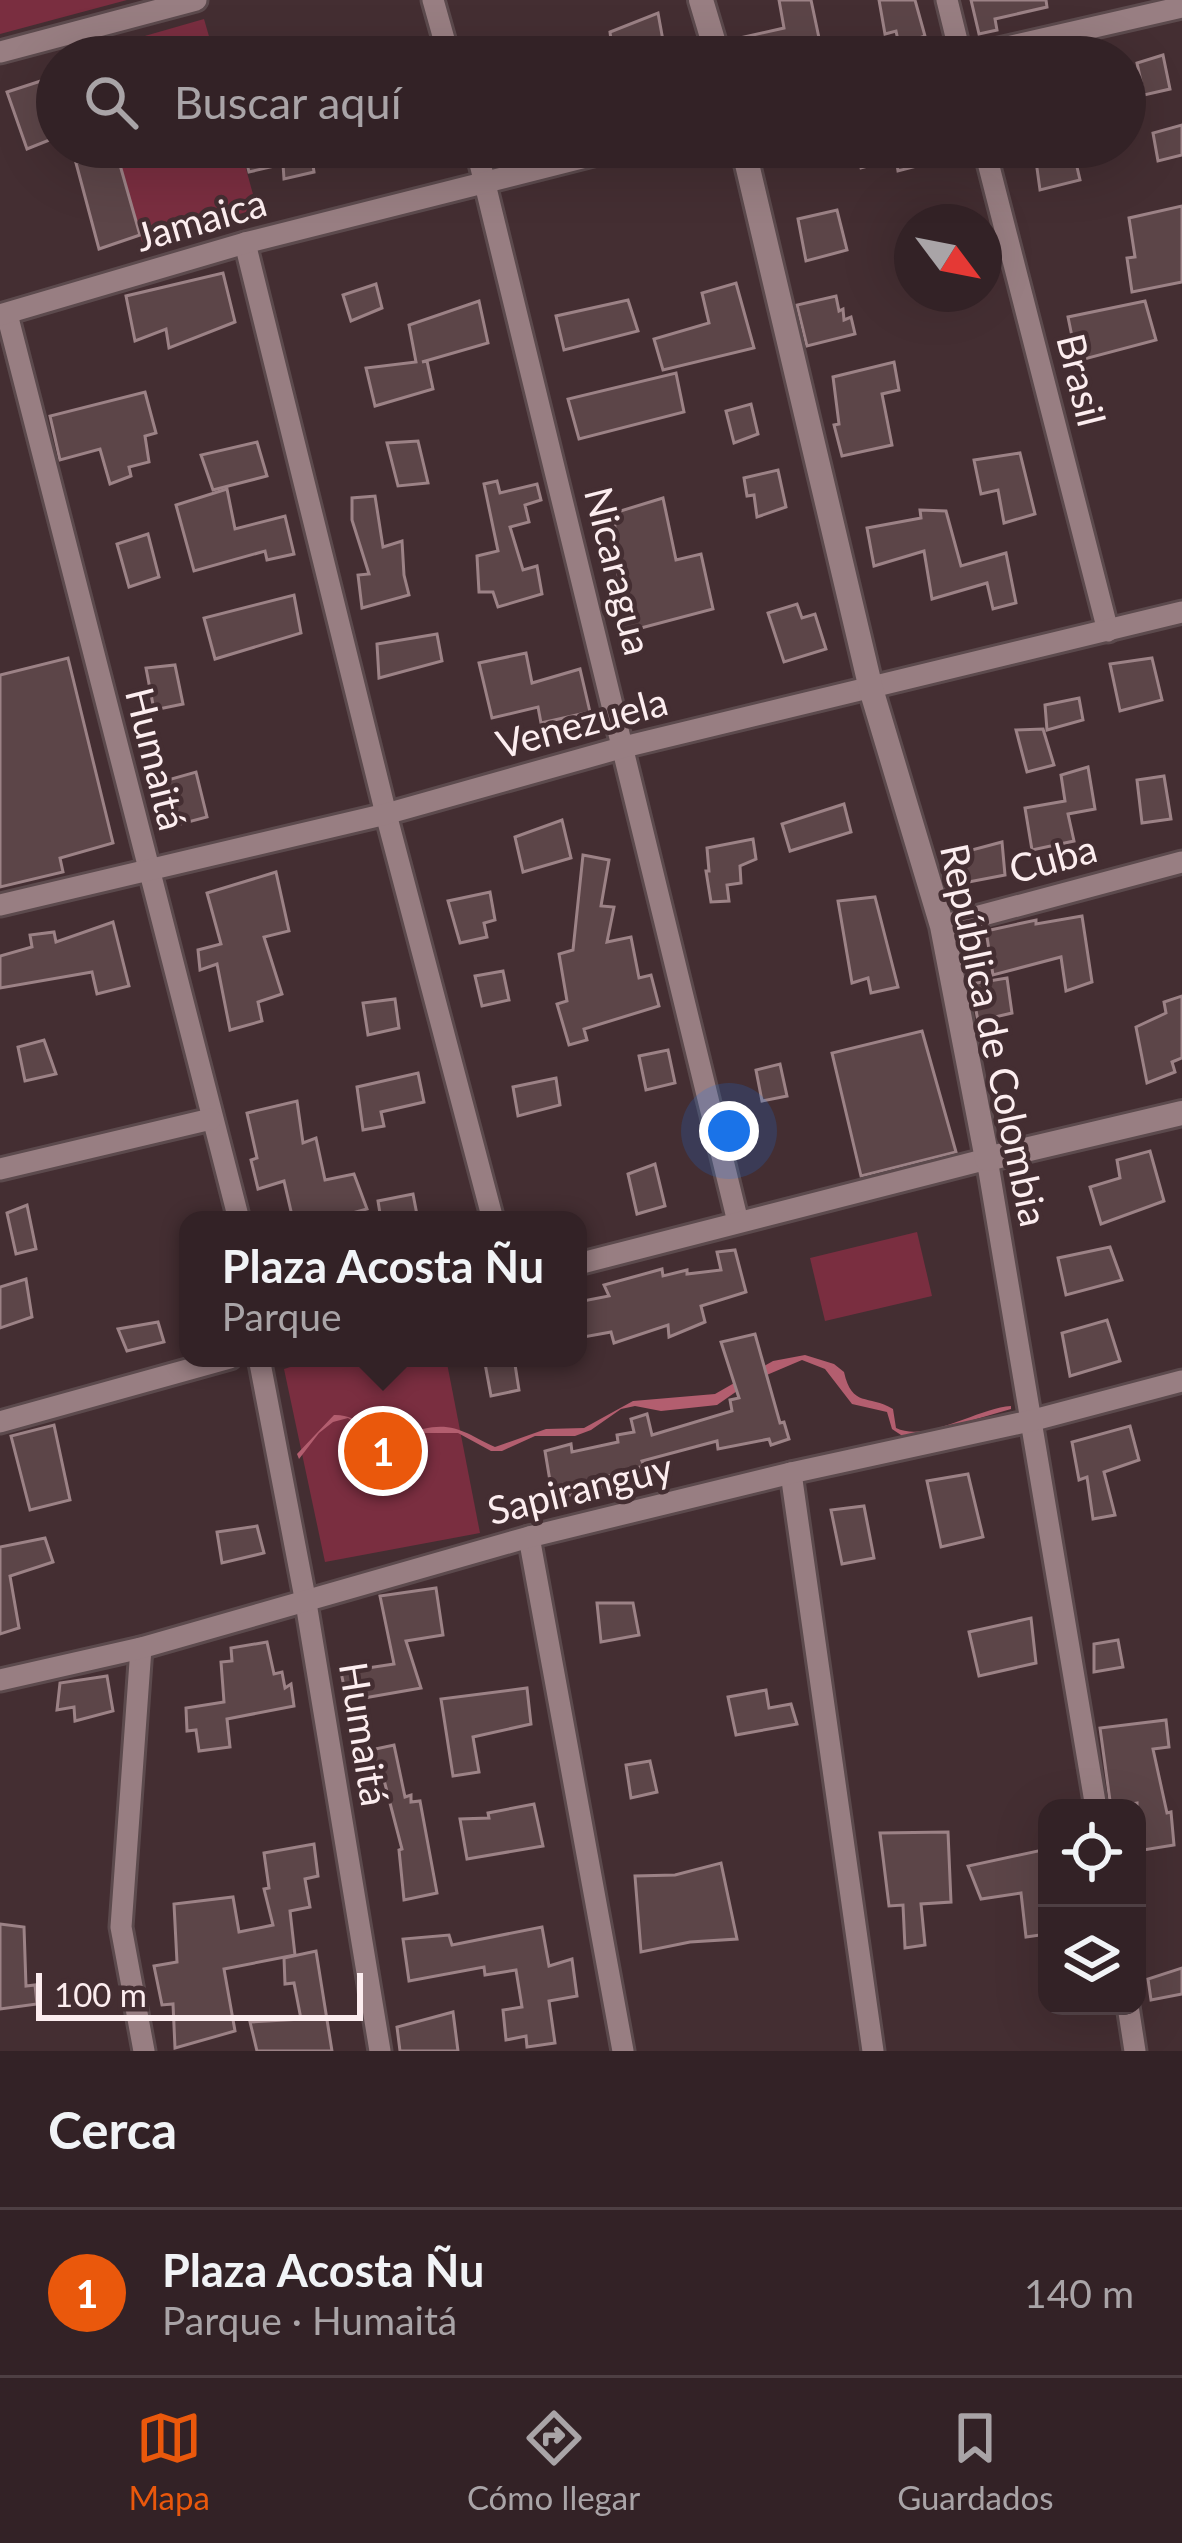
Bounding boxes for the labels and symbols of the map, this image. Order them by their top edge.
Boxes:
street label: Jamaica [130,178,271,260]
north arrow [894,204,1002,312]
street label: Brasil [1048,329,1116,431]
street label: Nicaragua [576,482,662,660]
street label: Venezuela [491,677,672,767]
street label: Humaitá [117,683,197,835]
street label: Cuba [1004,824,1102,892]
street label: República de Colombia [932,839,1058,1230]
your location [699,1101,759,1161]
pin: 1 [344,1406,422,1496]
street label: Sapiranguy [483,1443,677,1533]
street label: Humaitá [331,1658,399,1809]
scale bar [36,1967,363,2020]

